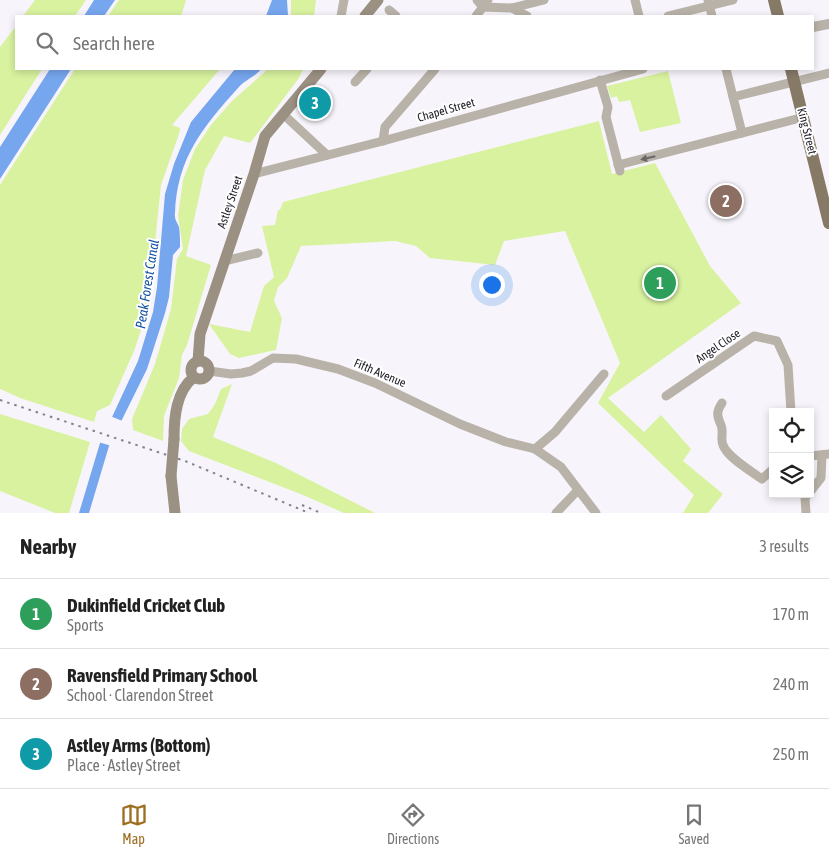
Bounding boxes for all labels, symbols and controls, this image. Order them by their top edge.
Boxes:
search box [15,15,814,70]
icon: search [33,29,61,57]
text: Search here [73,32,155,54]
pin: 3 [299,84,331,122]
street label: Chapel Street [416,95,477,125]
street label: King Street [794,106,820,156]
one-way arrow [640,154,655,162]
street label: Astley Street [214,173,246,230]
pin: 2 [710,182,742,220]
water label: Peak Forest Canal [132,238,162,330]
pin: 1 [644,264,676,302]
your location [479,272,505,298]
street label: Angel Close [693,326,743,366]
street label: Fifth Avenue [352,356,408,390]
map controls [769,408,814,498]
button: locate [769,408,814,453]
button: layers [769,453,814,498]
text: Nearby [20,534,76,558]
text: 3 results [759,537,809,555]
text: Dukinfield Cricket Club [67,594,225,616]
text: 1 [32,605,40,623]
text: 170 m [773,605,809,623]
text: Sports [67,616,104,634]
text: Ravensfield Primary School [67,664,257,686]
text: 2 [32,675,40,693]
text: 240 m [773,675,809,693]
text: School · Clarendon Street [67,686,213,704]
text: Astley Arms (Bottom) [67,734,211,756]
text: 3 [32,745,40,763]
text: 250 m [773,745,809,763]
text: Place · Astley Street [67,756,181,774]
tab: Map [120,801,148,847]
tab: Directions [387,801,439,847]
tab: Saved [678,801,709,847]

